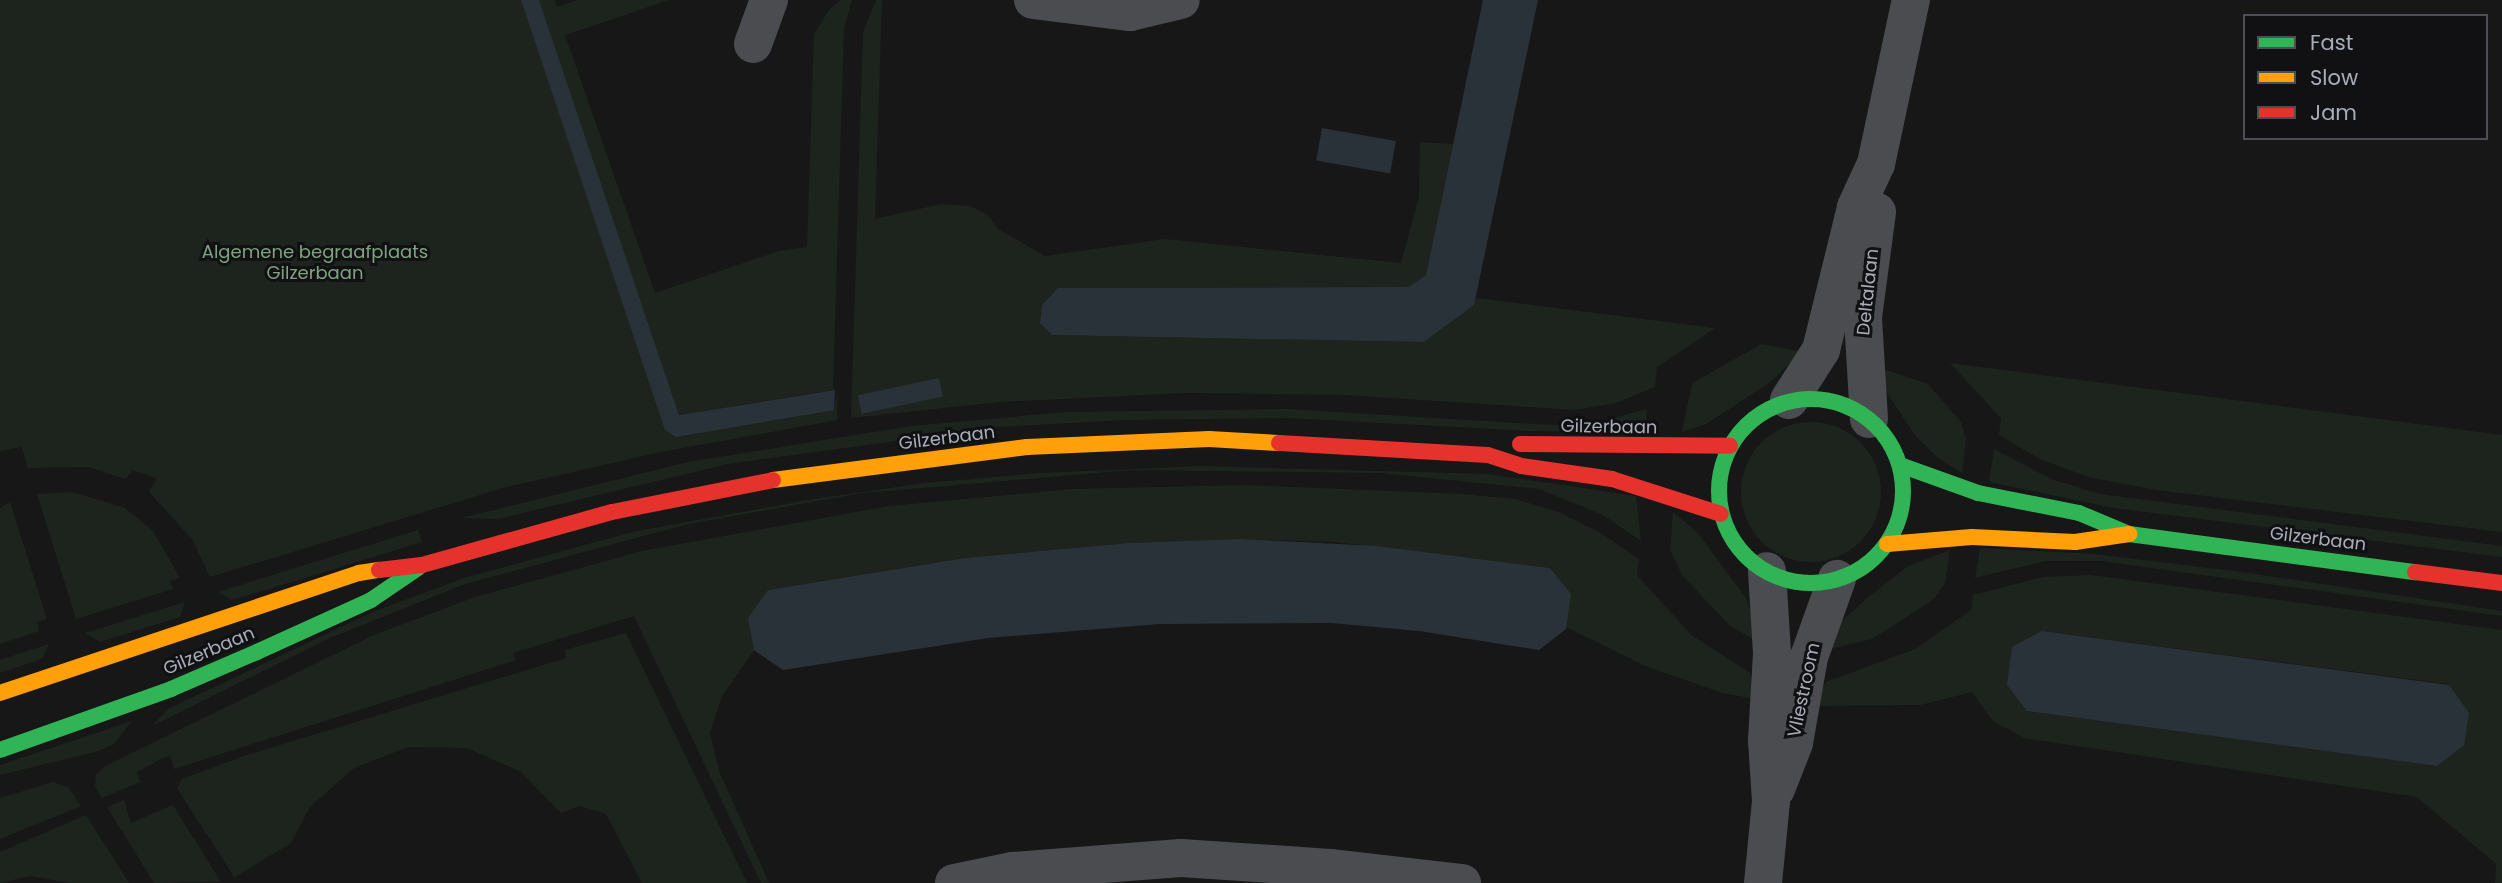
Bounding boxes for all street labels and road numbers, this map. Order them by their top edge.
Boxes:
street label: Deltalaan [1853,247,1883,337]
street label: Gilzerbaan [1560,415,1658,439]
street label: Gilzerbaan [898,421,996,455]
street label: Gilzerbaan [2269,522,2367,556]
street label: Gilzerbaan [160,622,258,680]
street label: Vliestroom [1783,641,1825,739]

